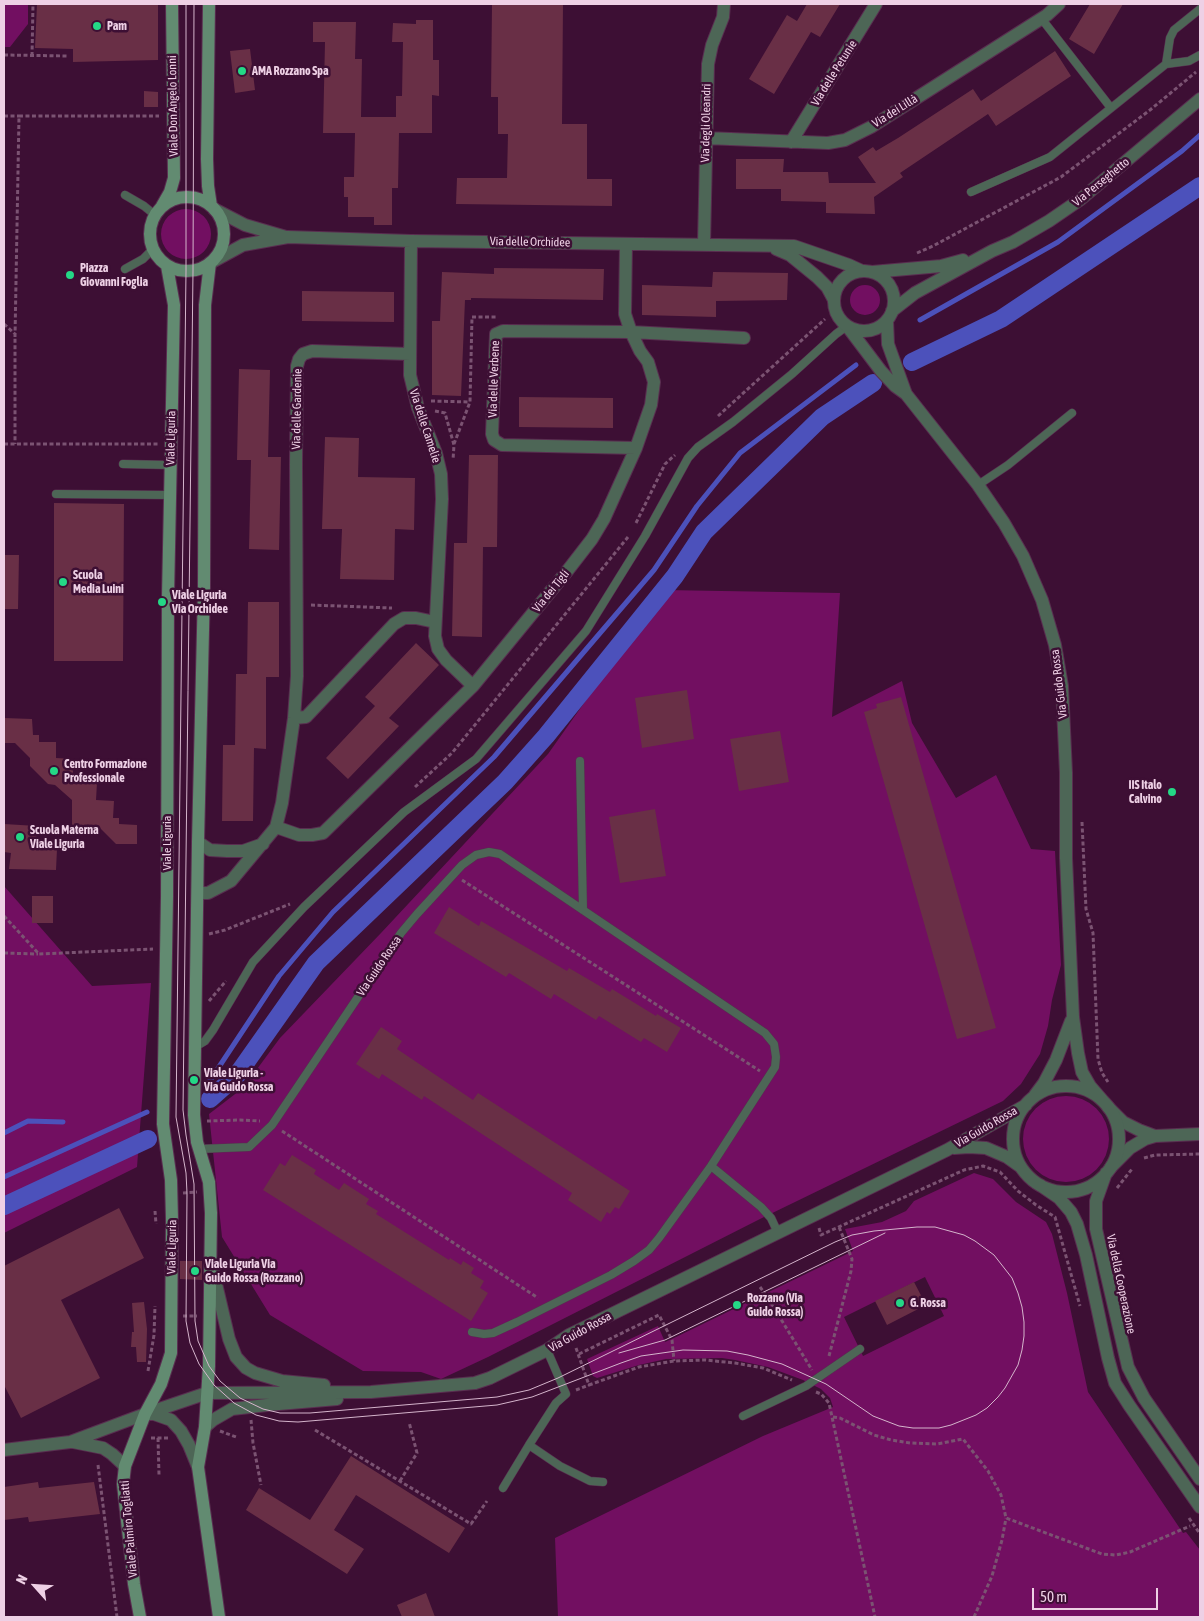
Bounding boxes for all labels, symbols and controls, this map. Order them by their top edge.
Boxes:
place label: Pam [107,19,127,33]
marker: Pam [91,20,103,32]
street label: Via delle Petunie [808,37,860,109]
street label: Viale Don Angelo Lonni [165,55,181,157]
place label: AMA Rozzano Spa [252,64,329,78]
marker: AMA Rozzano Spa [236,65,248,77]
street label: Via degli Oleandri [698,84,714,162]
street label: Via dei Lillà [870,91,920,131]
street label: Via Perseghetto [1070,155,1132,209]
street label: Via delle Orchidee [490,234,570,250]
place label: Piazza Giovanni Foglia [80,261,148,289]
marker: Piazza Giovanni Foglia [64,269,76,281]
street label: Via delle Verbene [485,340,503,418]
street label: Via delle Gardenie [289,368,305,450]
street label: Via delle Camelie [406,387,444,465]
street label: Viale Liguria [163,411,179,465]
street label: Via dei Tigli [530,567,572,615]
place label: Scuola Media Luini [73,568,124,596]
marker: Scuola Media Luini [57,576,69,588]
place label: Viale Liguria Via Orchidee [172,588,228,616]
marker: Viale Liguria Via Orchidee [156,596,168,608]
street label: Via Guido Rossa [1048,649,1070,719]
place label: Centro Formazione Professionale [64,757,147,785]
marker: Centro Formazione Professionale [48,765,60,777]
place label: IIS Italo Calvino [1128,778,1162,806]
marker: IIS Italo Calvino [1166,786,1178,798]
street label: Viale Liguria [160,816,174,870]
place label: Scuola Materna Viale Liguria [30,823,99,851]
marker: Scuola Materna Viale Liguria [14,831,26,843]
street label: Via Guido Rossa [354,933,404,999]
place label: Viale Liguria - Via Guido Rossa [204,1066,273,1094]
marker: Viale Liguria - Via Guido Rossa [188,1074,200,1086]
street label: Via Guido Rossa [952,1103,1020,1151]
street label: Viale Liguria [164,1220,180,1274]
street label: Via della Cooperazione [1103,1233,1139,1335]
place label: Viale Liguria Via Guido Rossa (Rozzano) [205,1257,303,1285]
marker: Viale Liguria Via Guido Rossa (Rozzano) [189,1265,201,1277]
place label: Rozzano (Via Guido Rossa) [747,1291,803,1319]
place label: G. Rossa [910,1296,946,1310]
marker: G. Rossa [894,1297,906,1309]
marker: Rozzano (Via Guido Rossa) [731,1299,743,1311]
street label: Via Guido Rossa [546,1309,614,1355]
street label: Viale Palmiro Togliatti [118,1480,140,1578]
north arrow [10,1561,60,1611]
text: N [13,1572,31,1587]
scale bar [1034,1578,1160,1610]
text: 50 m [1040,1588,1067,1605]

